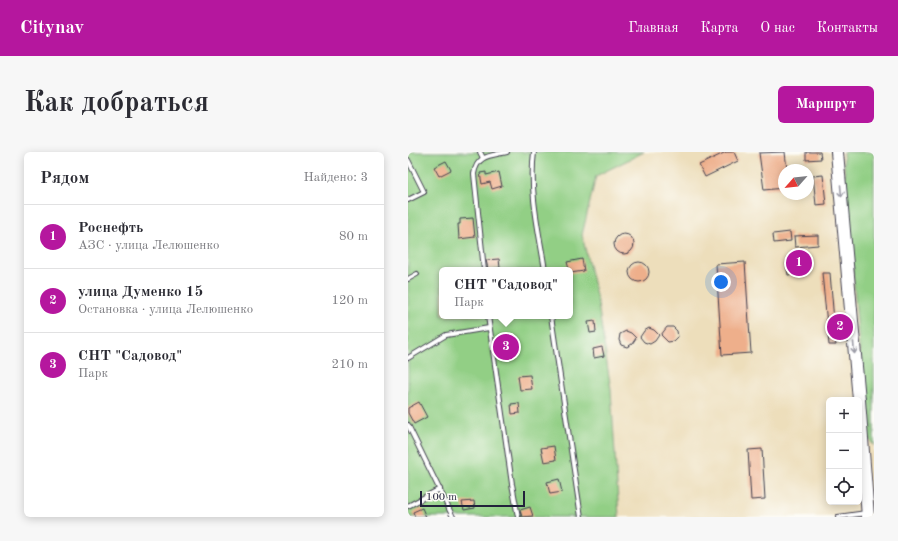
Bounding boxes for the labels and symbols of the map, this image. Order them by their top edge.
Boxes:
north arrow [778,164,814,200]
one-way arrow [837,184,844,197]
pin: 1 [786,248,812,278]
your location [711,272,731,292]
pin: 2 [827,312,853,342]
pin: 3 [493,332,519,362]
one-way arrow [851,341,858,354]
scale bar [420,489,525,508]

